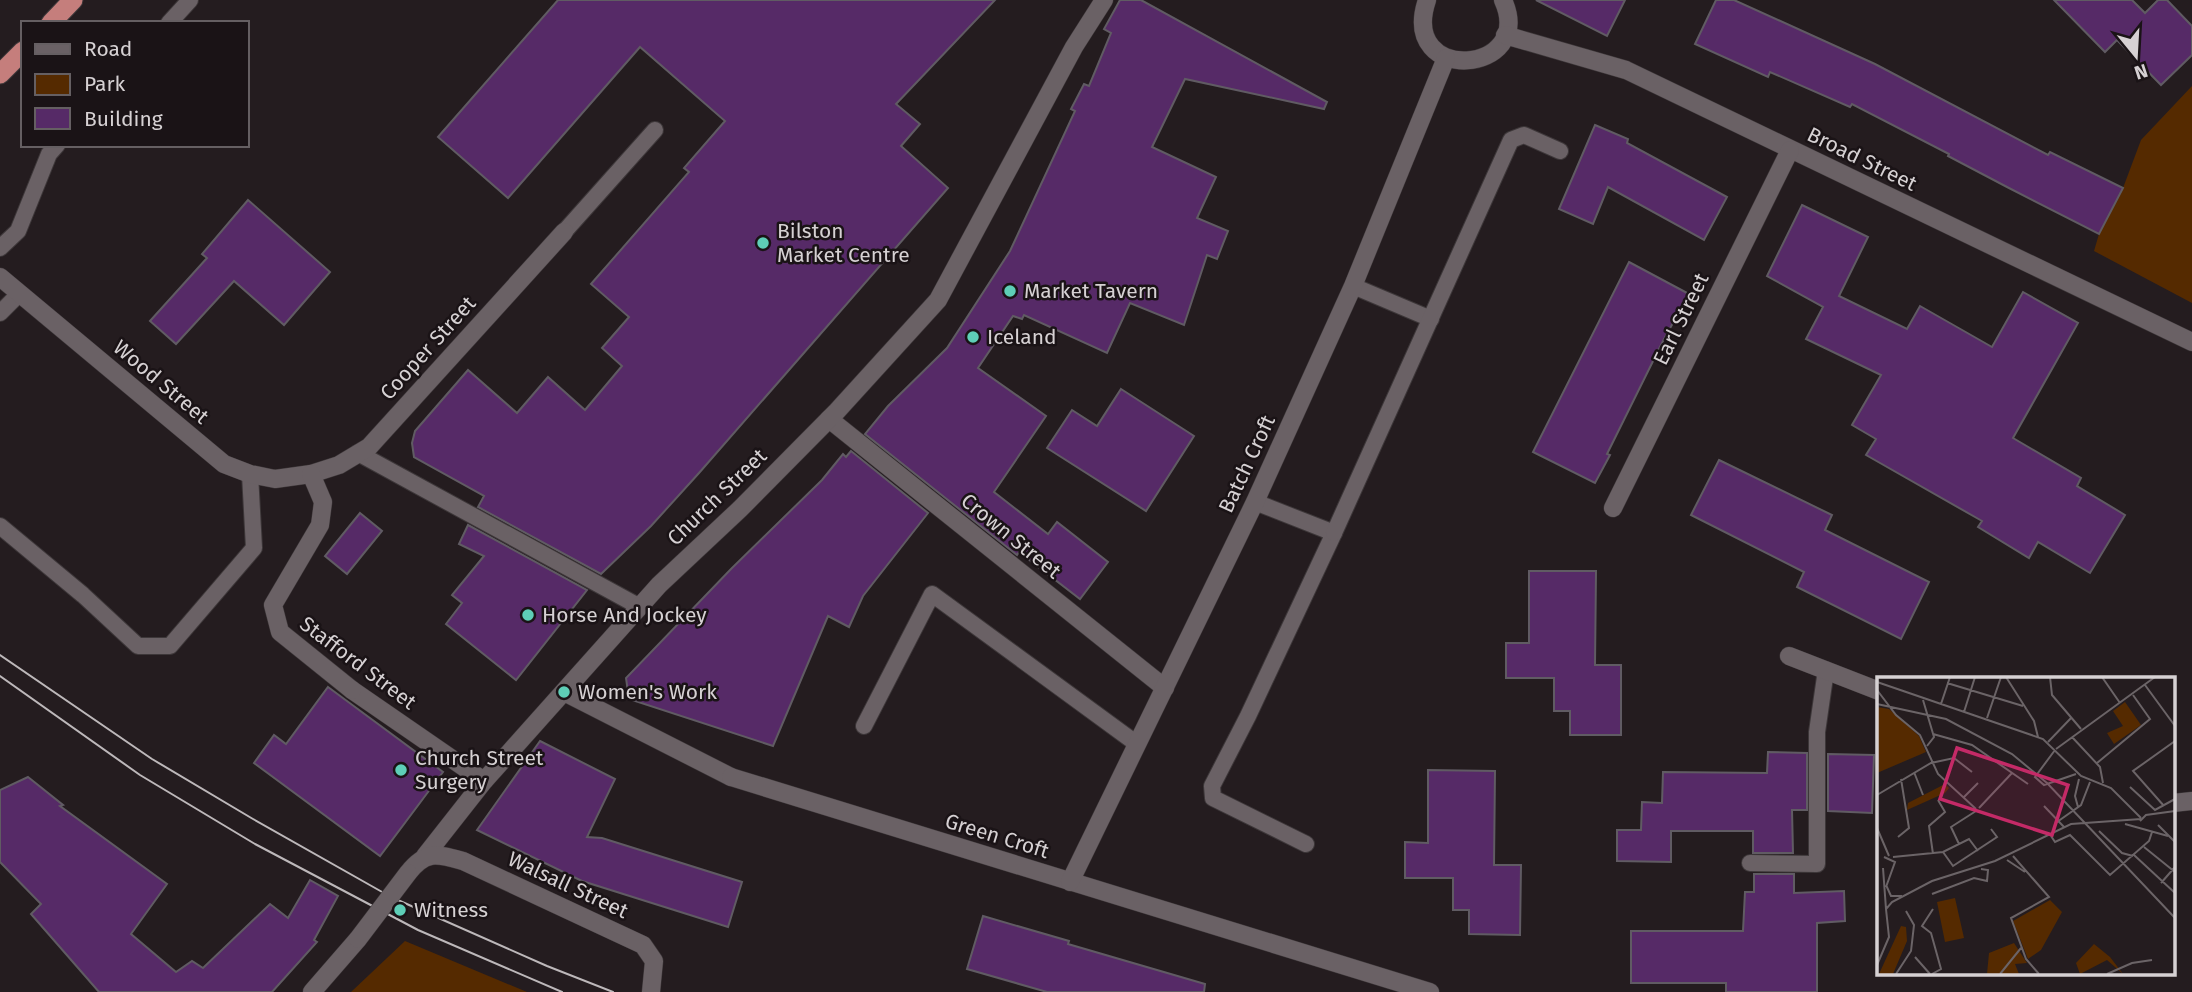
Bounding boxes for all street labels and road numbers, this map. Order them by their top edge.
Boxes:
street label: Broad Street [1803,121,1921,197]
street label: Earl Street [1648,268,1715,369]
street label: Cooper Street [375,291,482,405]
street label: Wood Street [108,335,214,430]
street label: Batch Croft [1213,410,1281,517]
street label: Church Street [662,443,773,551]
street label: Crown Street [956,488,1067,584]
street label: Stafford Street [295,611,422,715]
street label: Green Croft [942,808,1052,864]
street label: Walsall Street [504,846,633,924]

